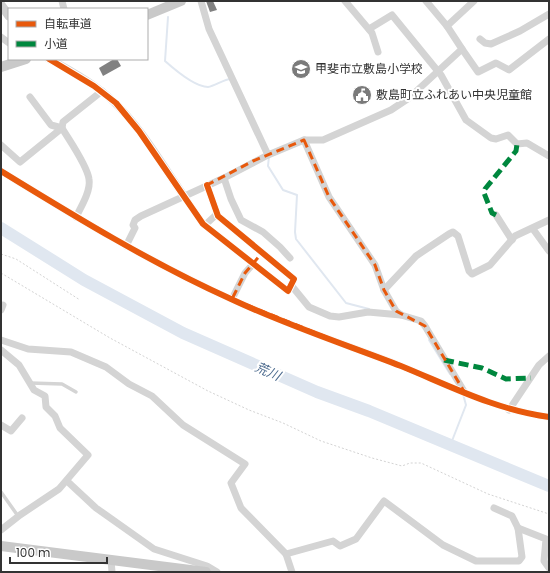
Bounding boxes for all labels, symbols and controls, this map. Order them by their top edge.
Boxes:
legend [8,8,148,60]
text: 自転車道 [44,15,92,32]
text: 小道 [44,35,68,52]
school or university icon: 甲斐市立敷島小学校 [290,58,312,80]
place label: 甲斐市立敷島小学校 [315,60,423,77]
public building icon: 敷島町立ふれあい中央児童館 [351,84,373,106]
place label: 敷島町立ふれあい中央児童館 [376,86,532,103]
water label: 荒川 [252,357,285,386]
scale bar [10,539,107,565]
text: 100 m [16,544,50,561]

